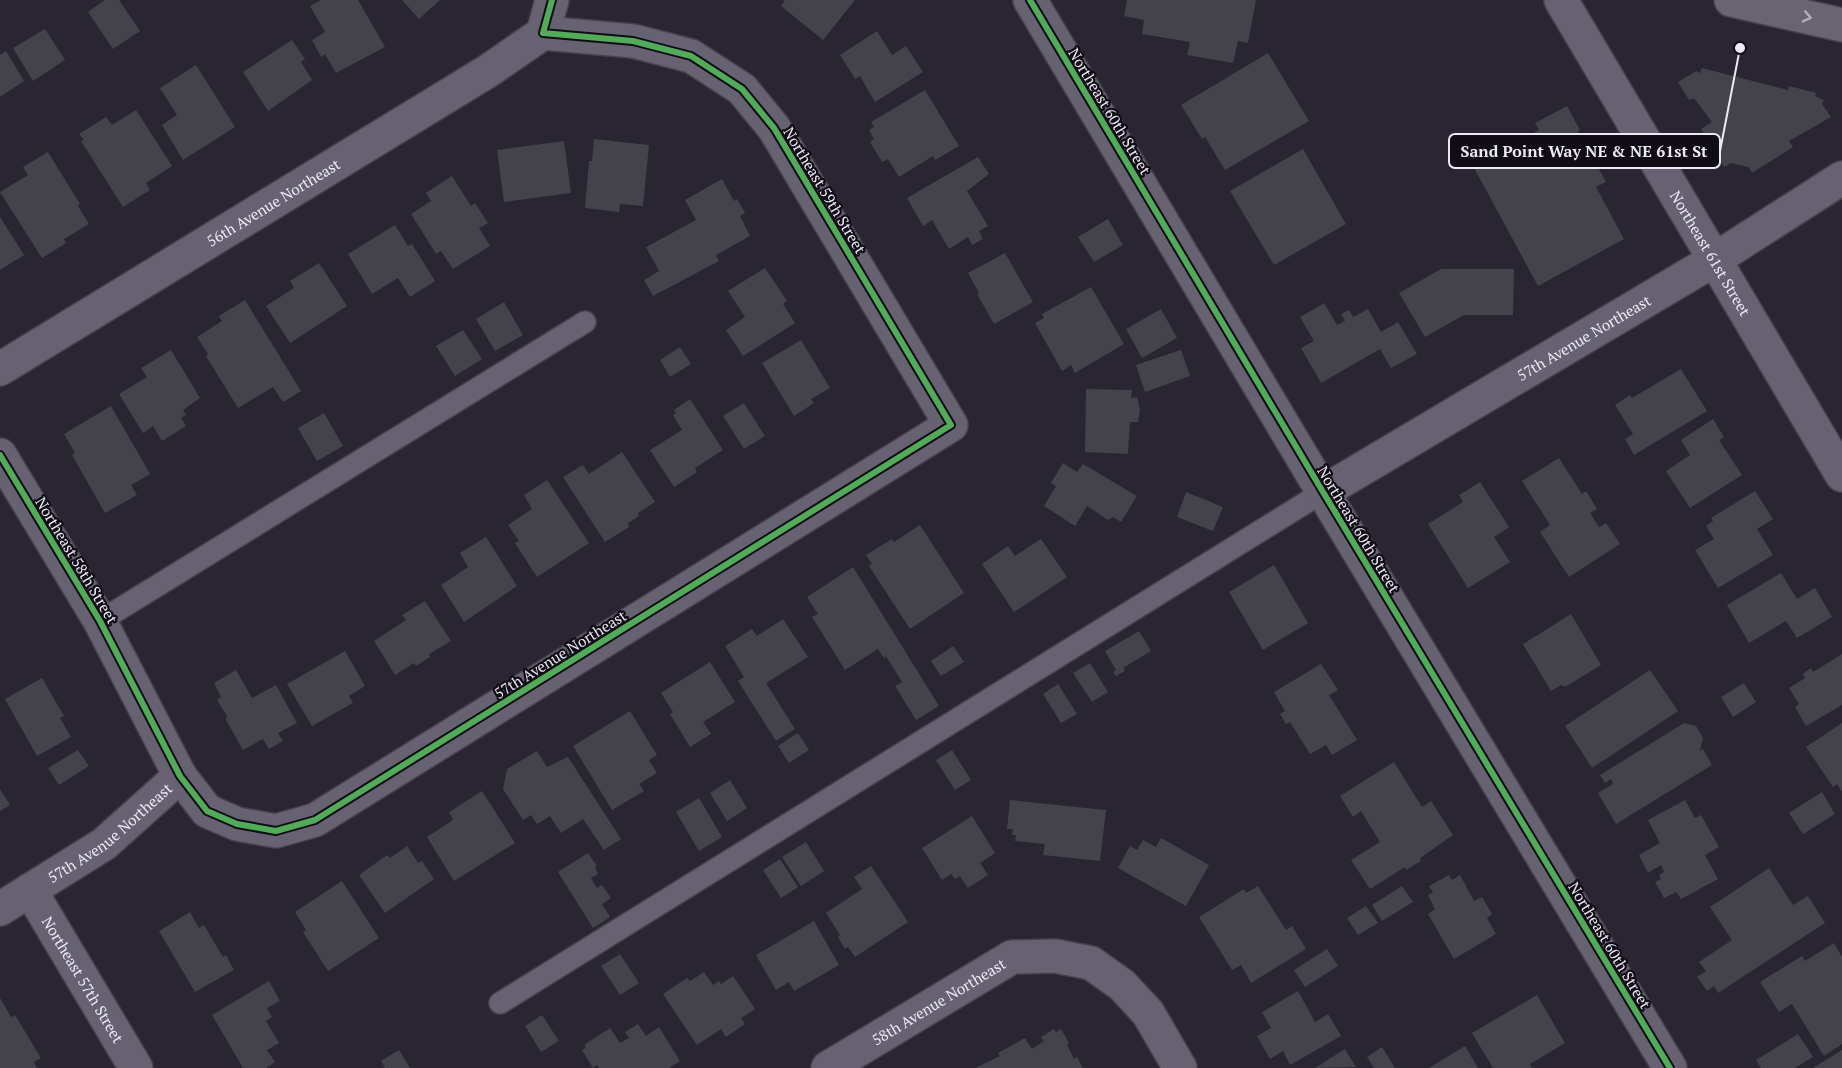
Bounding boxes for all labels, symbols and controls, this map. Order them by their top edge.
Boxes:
one-way arrow [1802,10,1812,23]
street label: Northeast 60th Street [1064,44,1156,178]
street label: Northeast 59th Street [779,123,871,257]
callout: Sand Point Way NE & NE 61st St [1449,134,1720,168]
text: Sand Point Way NE & NE 61st St [1461,140,1708,162]
street label: 56th Avenue Northeast [203,154,344,251]
street label: Northeast 61st Street [1666,187,1756,320]
street label: 57th Avenue Northeast [1513,290,1655,385]
street label: Northeast 60th Street [1313,462,1405,596]
street label: Northeast 58th Street [31,493,123,627]
street label: 57th Avenue Northeast [490,605,630,703]
street label: 57th Avenue Northeast [44,778,176,887]
street label: Northeast 60th Street [1564,878,1656,1012]
street label: Northeast 57th Street [38,912,129,1047]
street label: 58th Avenue Northeast [868,953,1010,1050]

